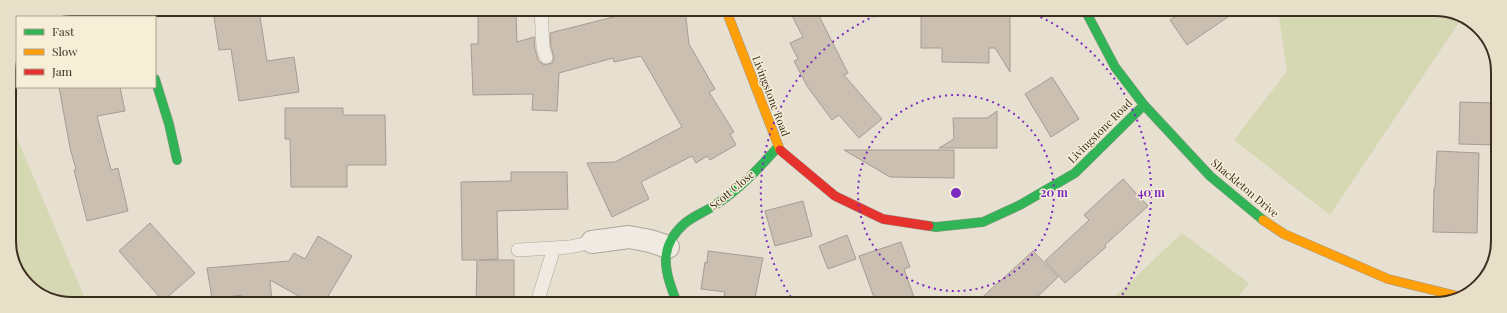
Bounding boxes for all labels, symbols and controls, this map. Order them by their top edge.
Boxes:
legend [16,16,156,88]
text: Fast [52,23,75,39]
text: Slow [52,43,78,59]
street label: Livingstone Road [749,53,794,139]
text: Jam [51,63,73,79]
street label: Livingstone Road [1064,95,1136,166]
street label: Shackleton Drive [1208,155,1283,221]
street label: Scott Close [706,166,758,213]
text: 20 m [1040,184,1068,200]
text: 40 m [1137,184,1165,200]
centre of rings [949,186,963,200]

